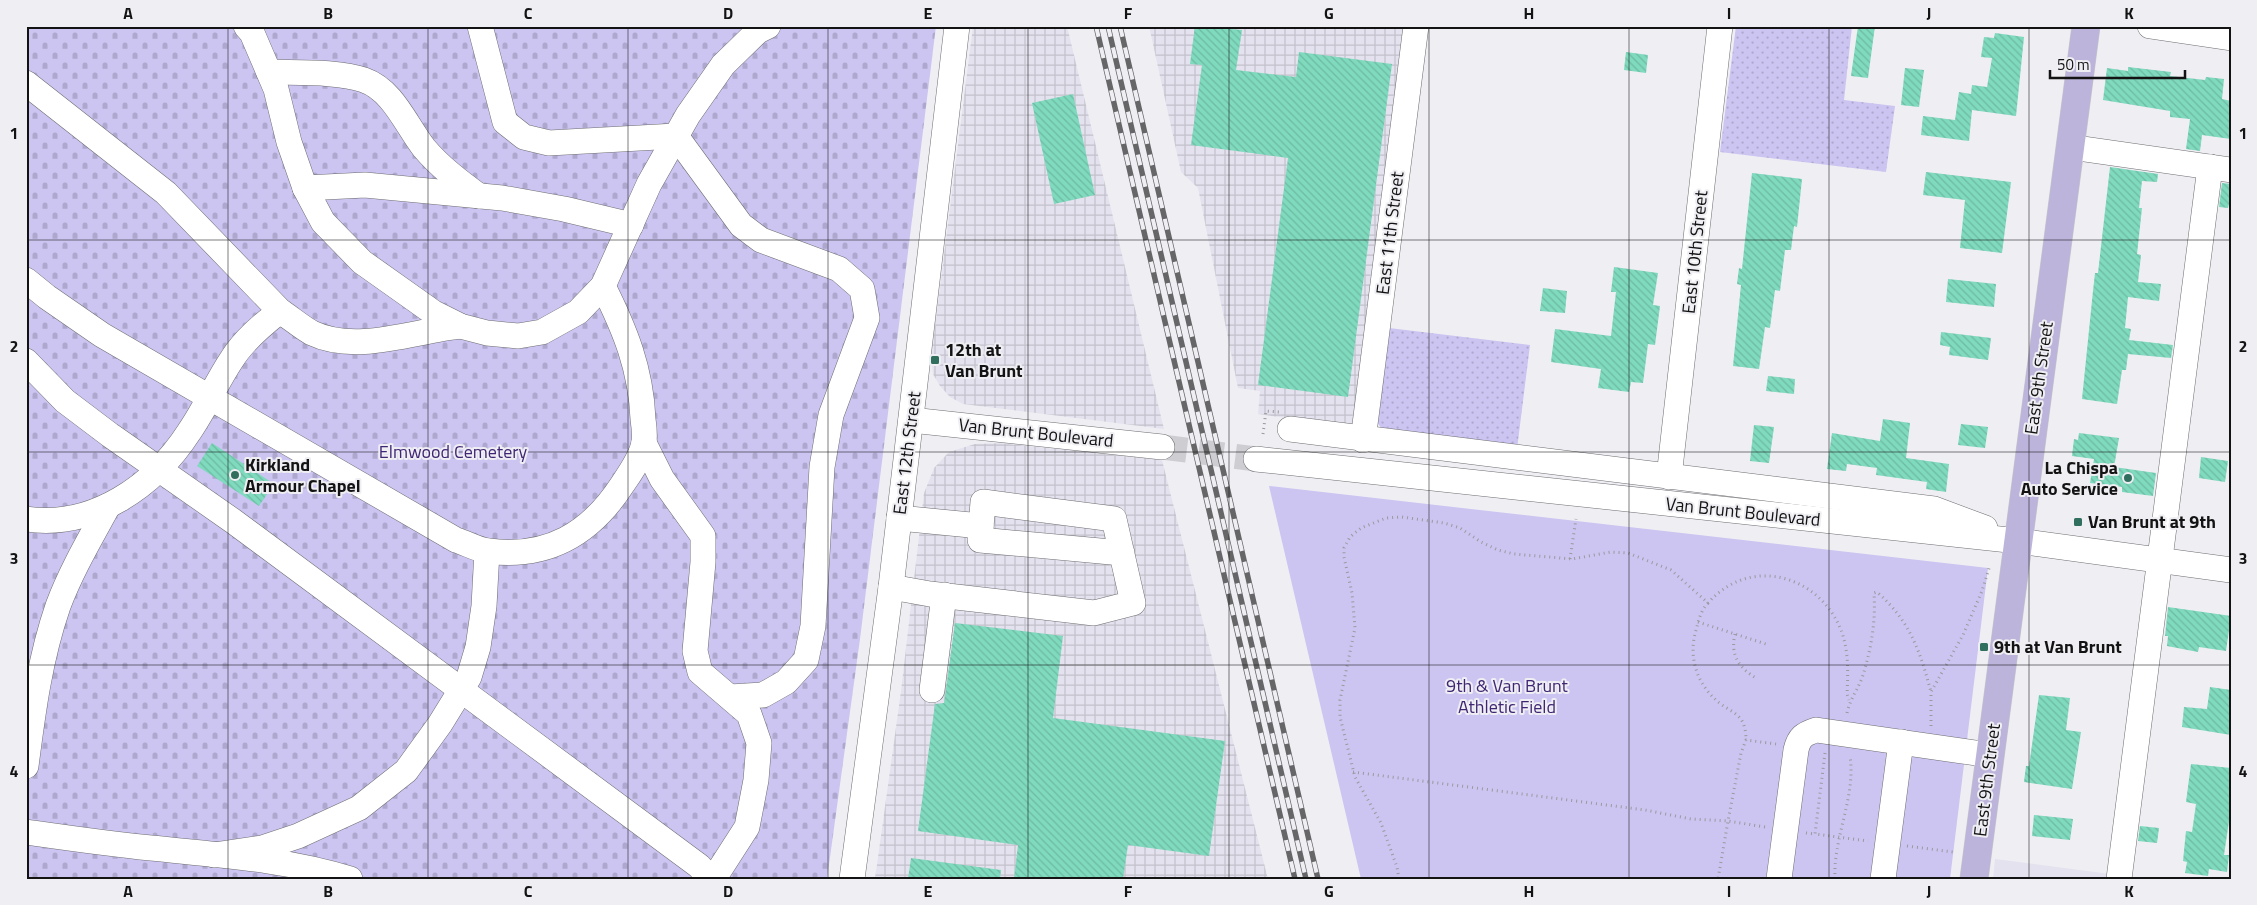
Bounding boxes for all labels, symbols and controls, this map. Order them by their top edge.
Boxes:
text: A [123,1,133,25]
text: B [323,1,333,25]
text: C [524,1,533,25]
text: D [723,1,733,25]
text: E [924,1,933,25]
text: F [1124,1,1133,25]
text: G [1324,1,1334,25]
text: H [1524,1,1534,25]
text: I [1727,1,1731,25]
text: J [1927,1,1931,25]
text: K [2124,1,2134,25]
scale bar [2050,48,2184,80]
text: 50 m [2057,53,2090,76]
text: 1 [10,121,18,145]
text: 1 [2239,121,2247,145]
street label: East 11th Street [1369,169,1411,296]
street label: East 10th Street [1675,188,1714,315]
street label: East 9th Street [2017,319,2060,436]
text: 2 [10,334,18,358]
text: 2 [2239,334,2247,358]
place label: 12th at Van Brunt [945,336,1023,384]
marker: 12th at Van Brunt [929,354,941,366]
street label: East 12th Street [886,389,928,516]
street label: Van Brunt Boulevard [957,411,1115,454]
park label: Elmwood Cemetery [379,438,527,465]
place label: Kirkland Armour Chapel [245,451,361,499]
place label: La Chispa Auto Service [2021,454,2118,502]
marker: Kirkland Armour Chapel [229,469,241,481]
marker: La Chispa Auto Service [2122,472,2134,484]
street label: Van Brunt Boulevard [1664,490,1822,533]
place label: Van Brunt at 9th [2088,508,2216,535]
marker: Van Brunt at 9th [2072,516,2084,528]
text: 3 [10,546,18,570]
text: 3 [2239,546,2247,570]
place label: 9th at Van Brunt [1994,633,2122,660]
marker: 9th at Van Brunt [1978,641,1990,653]
park label: 9th & Van Brunt Athletic Field [1446,672,1569,720]
street label: East 9th Street [1966,721,2007,838]
text: 4 [10,759,19,783]
text: 4 [2239,759,2248,783]
text: A [123,879,133,903]
text: B [323,879,333,903]
text: C [524,879,533,903]
text: D [723,879,733,903]
text: E [924,879,933,903]
text: F [1124,879,1133,903]
text: G [1324,879,1334,903]
text: H [1524,879,1534,903]
text: I [1727,879,1731,903]
text: J [1927,879,1931,903]
text: K [2124,879,2134,903]

